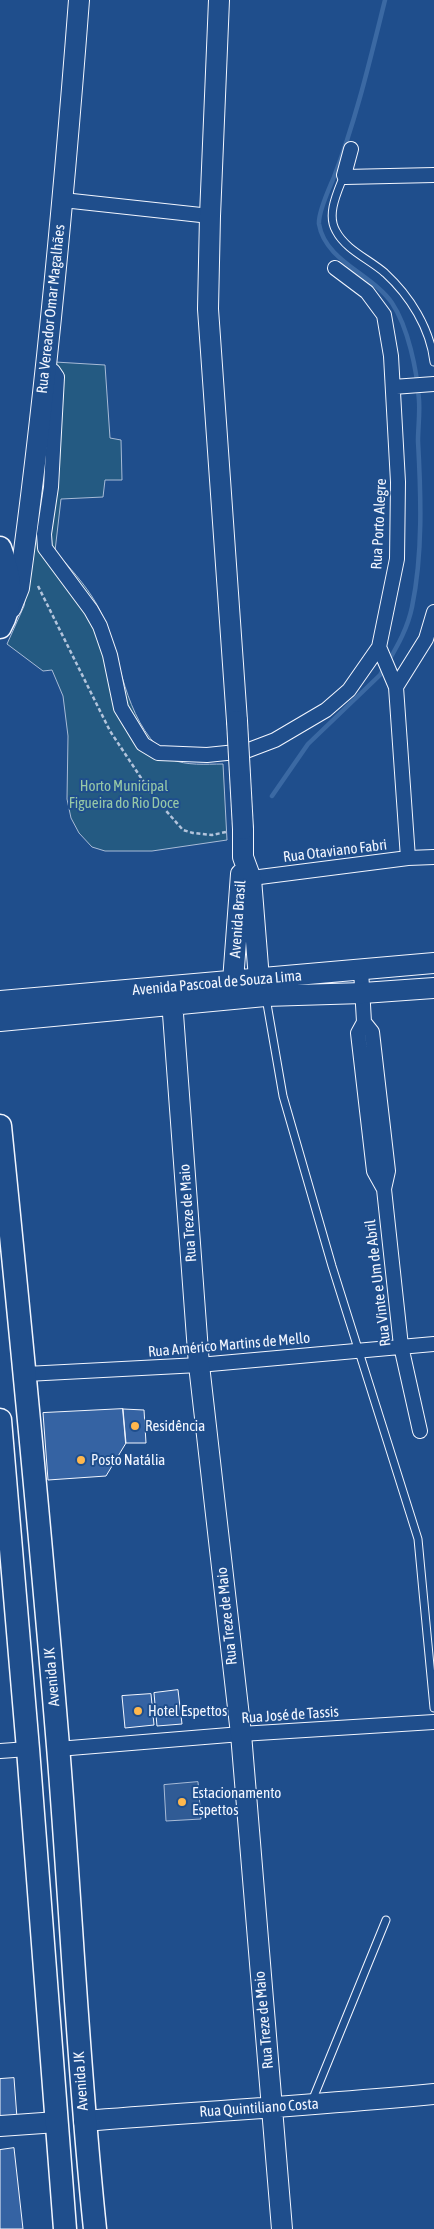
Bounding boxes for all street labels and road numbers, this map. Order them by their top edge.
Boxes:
street label: Rua Vereador Omar Magalhães [33,224,69,394]
street label: Rua Porto Alegre [368,478,390,570]
street label: Rua Otaviano Fabri [282,836,388,866]
street label: Avenida Brasil [226,879,250,959]
street label: Avenida Pascoal de Souza Lima [132,967,302,999]
street label: Rua Treze de Maio [176,1163,200,1263]
street label: Rua Vinte e Um de Abril [361,1219,395,1347]
street label: Rua Américo Martins de Mello [147,1329,311,1361]
street label: Rua Treze de Maio [213,1566,241,1666]
street label: Avenida JK [40,1647,64,1707]
street label: Rua José de Tassis [241,1703,339,1727]
street label: Rua Treze de Maio [251,1970,277,2070]
street label: Avenida JK [70,2051,92,2111]
street label: Rua Quintiliano Costa [199,2095,319,2121]

